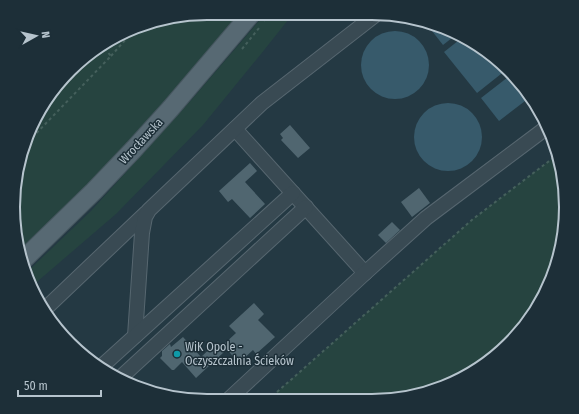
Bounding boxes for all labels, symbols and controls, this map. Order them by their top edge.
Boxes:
north arrow [16,16,56,56]
text: N [39,31,52,39]
street label: Wrocławska [116,115,166,167]
place label: WiK Opole - Oczyszczalnia Ścieków [185,340,294,368]
marker: WiK Opole - Oczyszczalnia Ścieków [172,349,182,359]
scale bar [18,372,101,398]
text: 50 m [24,379,48,393]

